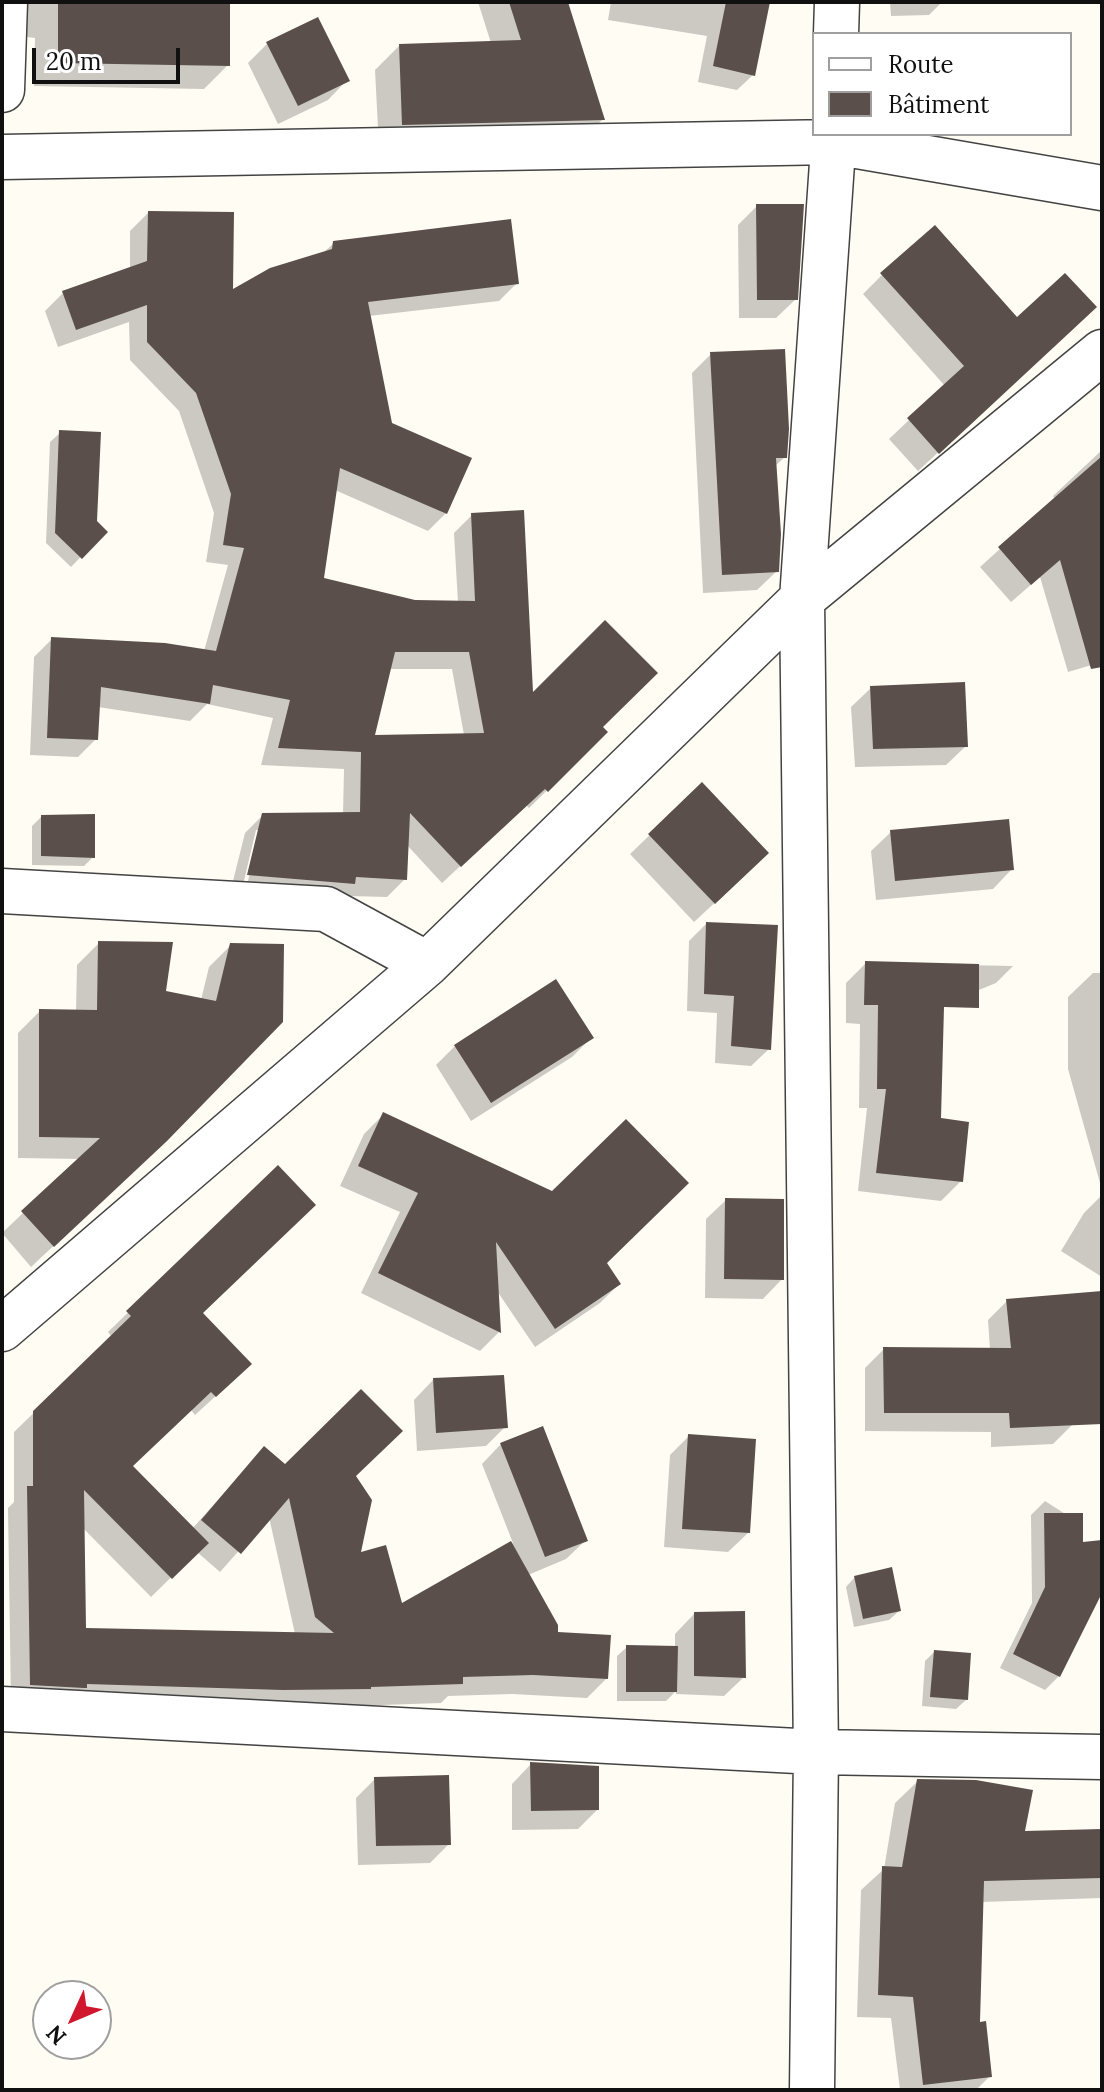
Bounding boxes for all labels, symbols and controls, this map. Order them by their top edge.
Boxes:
scale bar [36,32,184,82]
legend [812,32,1072,136]
text: 20 m [46,46,102,77]
text: Route [888,49,954,80]
text: Bâtiment [888,89,989,120]
north arrow [32,1980,112,2060]
text: N [40,2019,72,2051]

